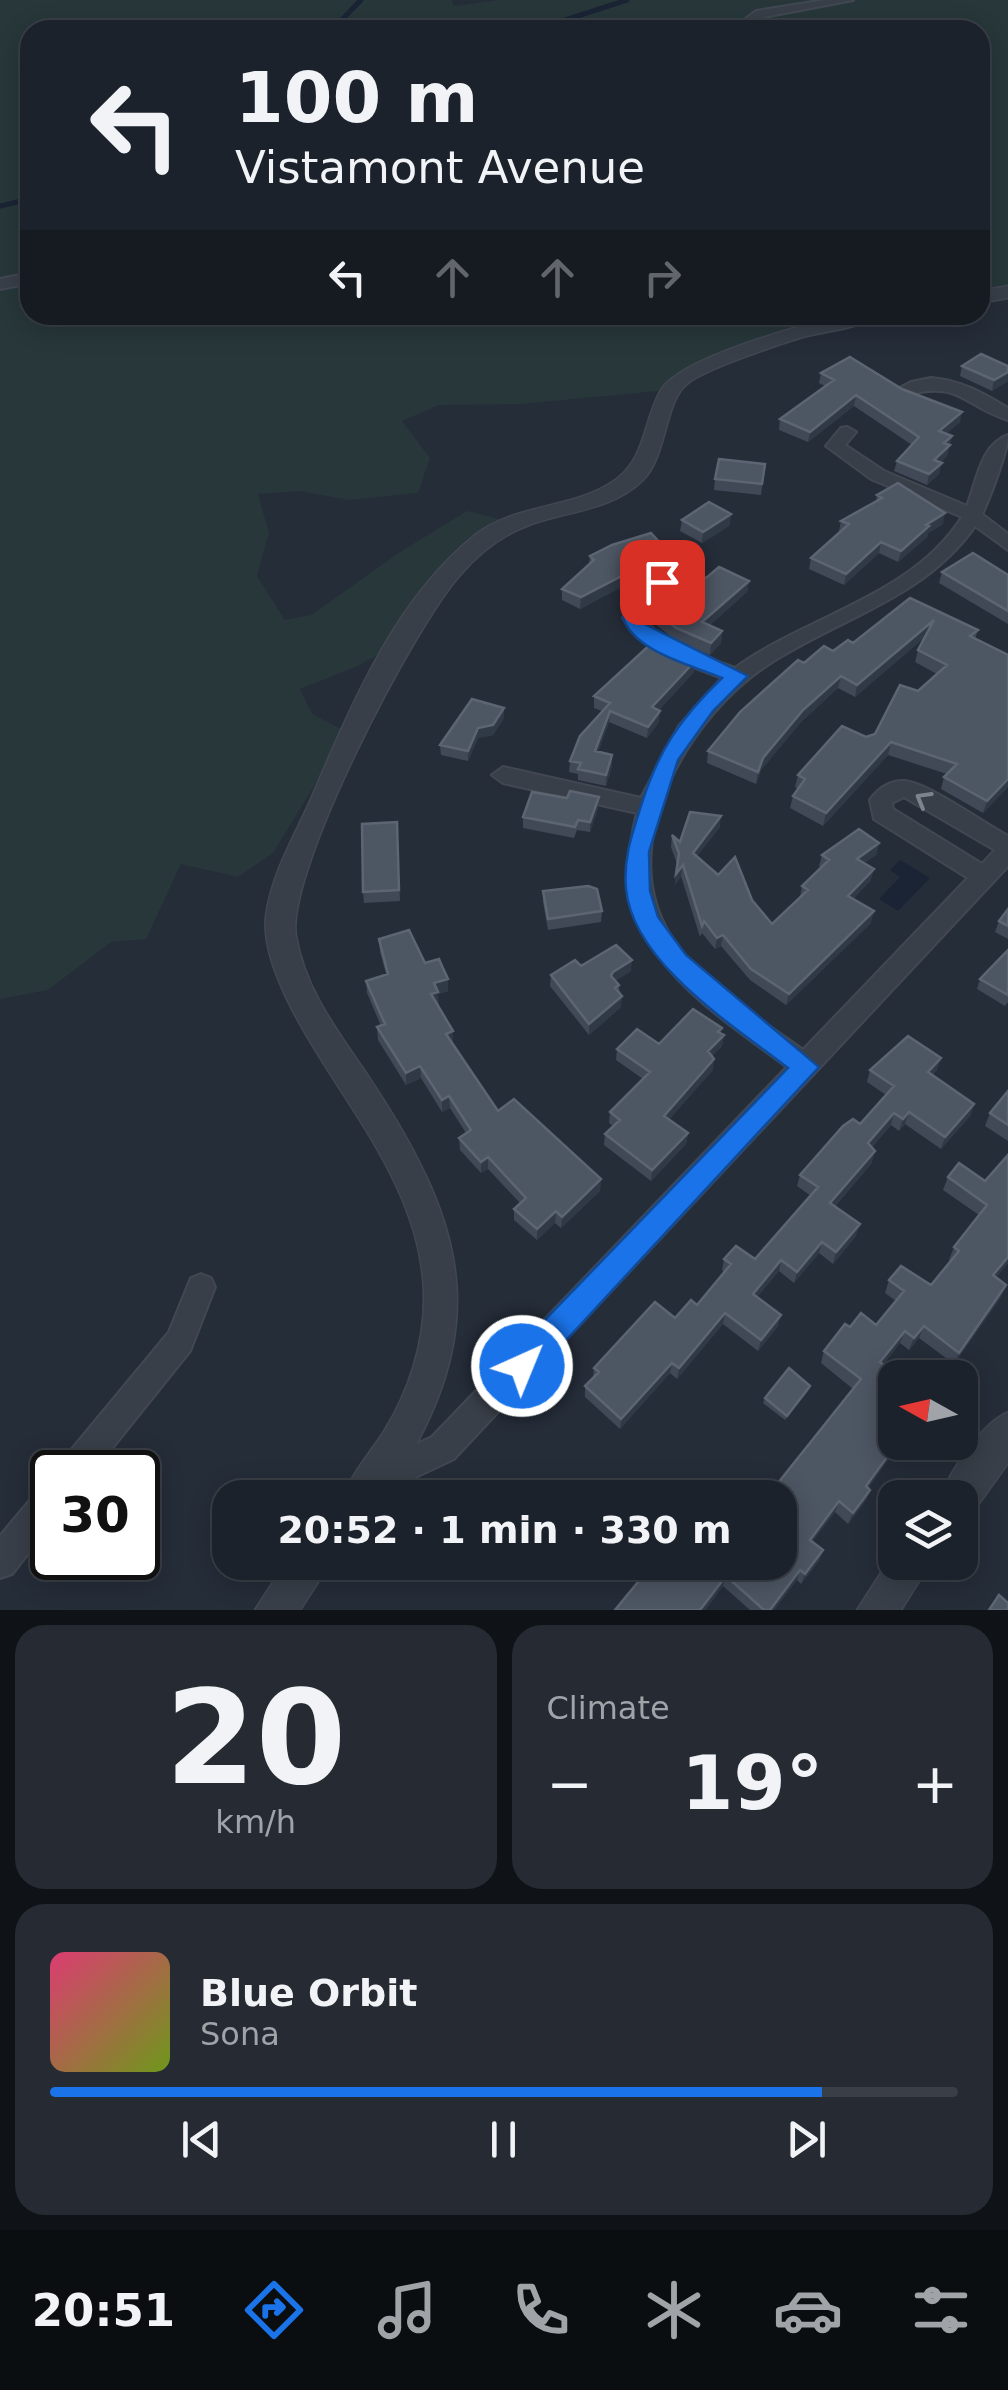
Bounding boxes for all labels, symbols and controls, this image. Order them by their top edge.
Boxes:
text: 100 m [235,57,478,139]
icon: left [70,60,200,190]
text: Vistamont Avenue [235,141,645,194]
icon: left [320,250,375,305]
icon: ahead [425,250,480,305]
icon: ahead [530,250,585,305]
icon: right [635,250,690,305]
pin [620,540,705,625]
icon: arrive [635,555,690,610]
one-way arrow [916,791,934,811]
position arrow [470,1314,574,1418]
north arrow [878,1360,978,1460]
map controls [878,1360,978,1580]
speed limit sign: 30 [30,1450,160,1580]
button: layers [878,1480,978,1580]
text: 20:52 · 1 min · 330 m [277,1508,732,1552]
text: 20 [165,1662,346,1814]
text: Climate [547,1689,670,1727]
text: 19° [681,1739,823,1827]
text: − [547,1752,593,1816]
text: + [912,1752,958,1816]
text: km/h [215,1803,296,1841]
text: Blue Orbit [200,1971,417,2015]
text: Sona [200,2015,280,2053]
icon: previous [174,2112,229,2167]
icon: pause [476,2112,531,2167]
icon: next [779,2112,834,2167]
icon: directions [239,2275,309,2345]
icon: music [372,2275,442,2345]
icon: phone [506,2275,576,2345]
icon: climate [639,2275,709,2345]
icon: car [773,2275,843,2345]
icon: filters [906,2275,976,2345]
text: 20:51 [32,2284,175,2337]

